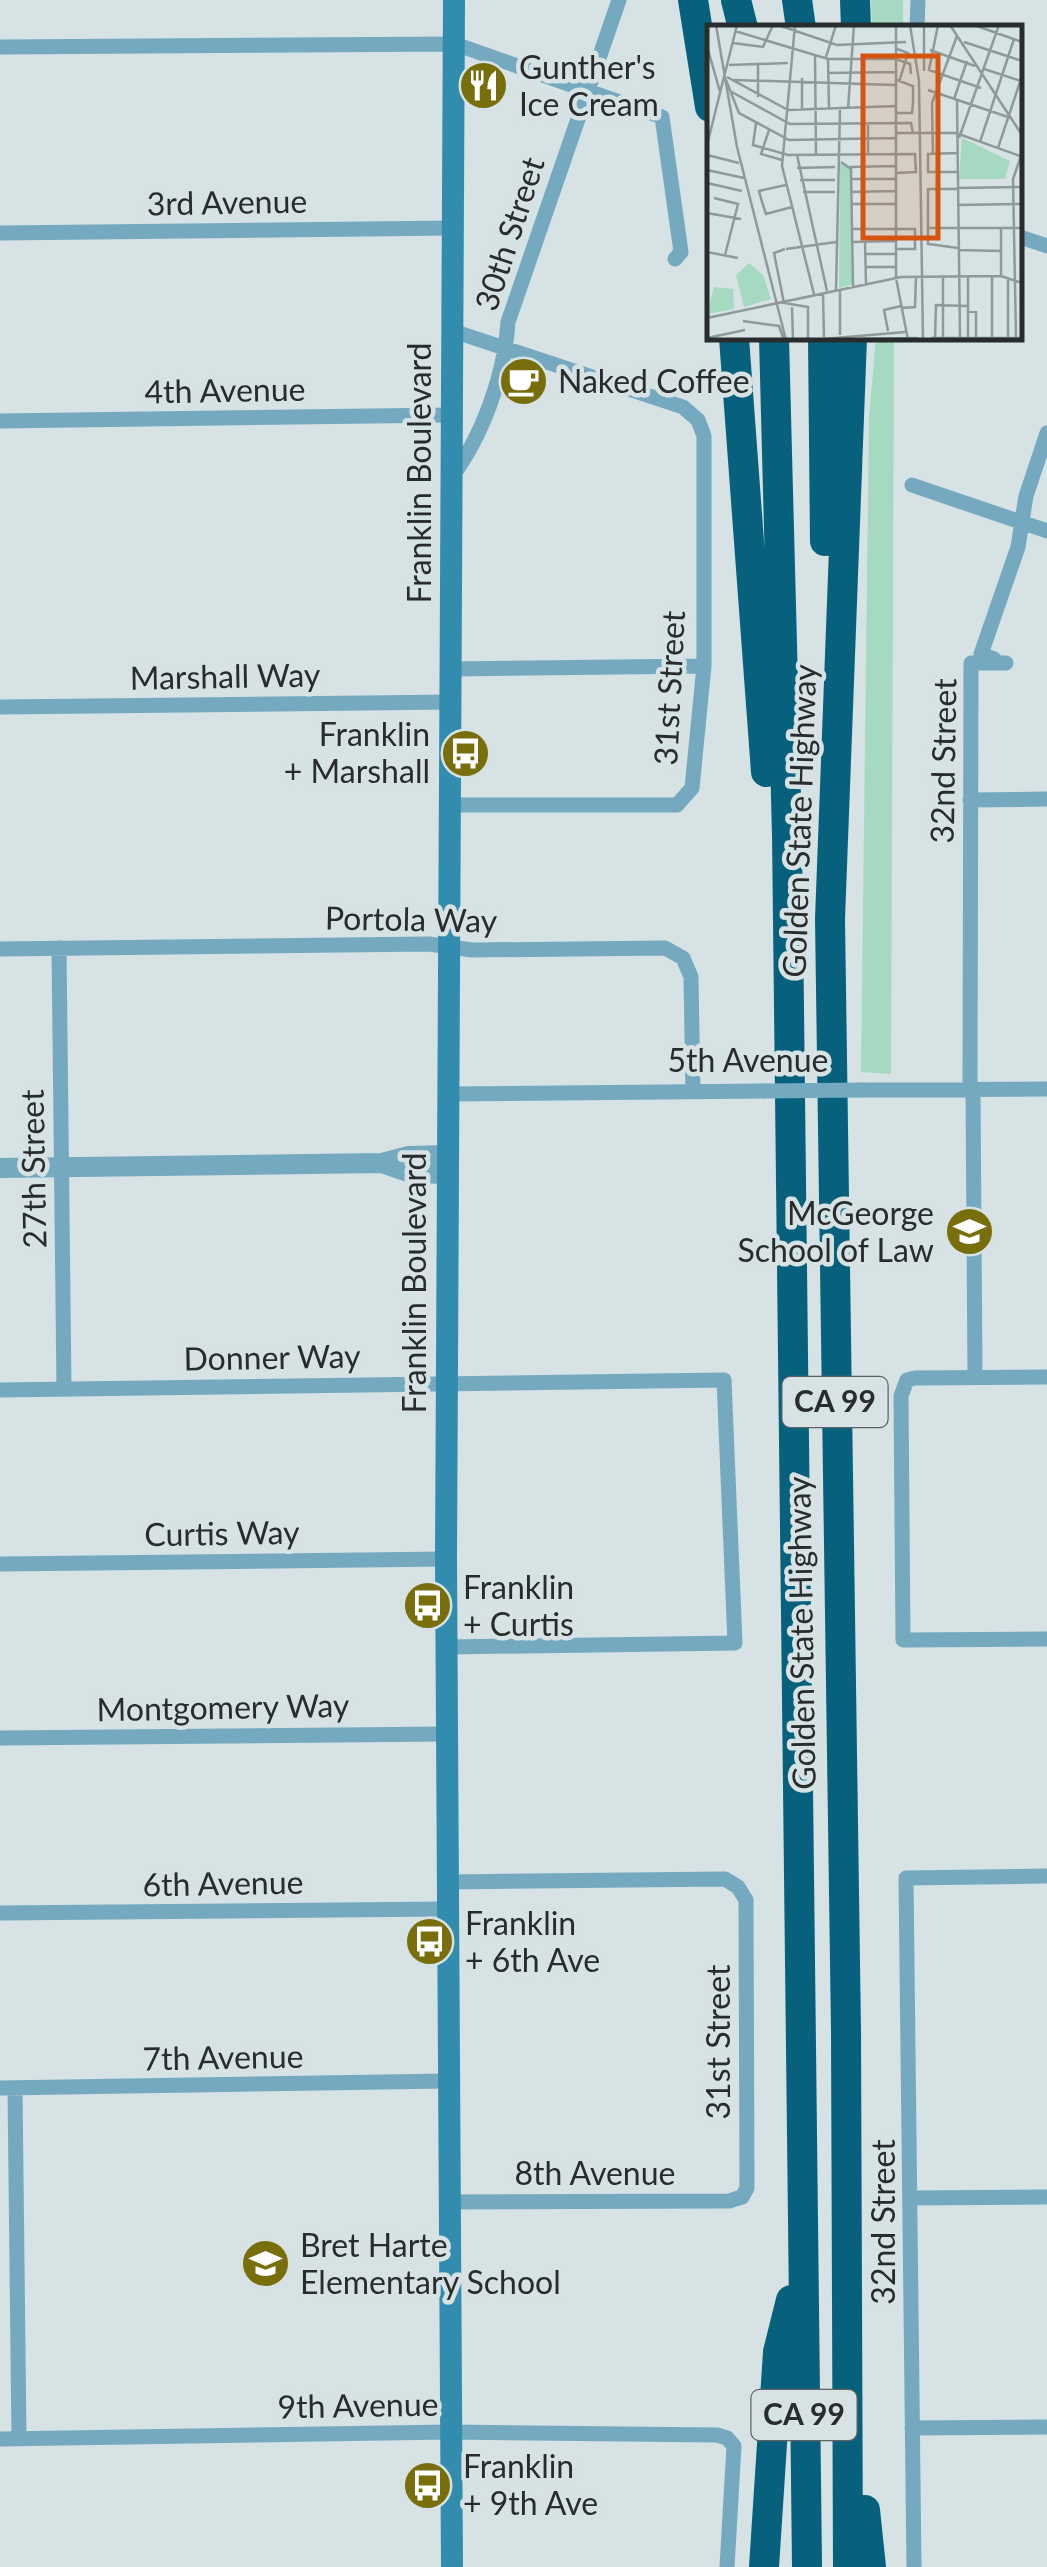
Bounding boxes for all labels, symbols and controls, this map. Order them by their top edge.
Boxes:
inset map [707,25,1022,340]
place label: Gunther's Ice Cream [519,47,659,123]
restaurant icon: Gunther's Ice Cream [458,60,510,112]
street label: 30th Street [465,151,552,315]
street label: 3rd Avenue [146,181,308,222]
street label: Franklin Boulevard [399,343,438,603]
cafe icon: Naked Coffee [497,356,549,408]
place label: Naked Coffee [558,361,750,400]
street label: 4th Avenue [144,369,306,410]
street label: 31st Street [645,609,692,766]
street label: Marshall Way [129,654,321,697]
street label: Golden State Highway [774,663,823,978]
street label: 32nd Street [922,677,963,844]
place label: Franklin + Marshall [284,714,430,790]
bus stop icon: Franklin + Marshall [439,727,491,779]
street label: Portola Way [325,897,498,940]
street label: 5th Avenue [668,1040,828,1079]
street label: 27th Street [12,1089,53,1249]
street label: Franklin Boulevard [394,1153,433,1413]
place label: McGeorge School of Law [738,1193,934,1269]
school or university icon: McGeorge School of Law [943,1206,995,1258]
street label: Donner Way [183,1335,361,1378]
road number: CA 99 [782,1377,888,1427]
street label: Golden State Highway [778,1476,823,1790]
street label: Curtis Way [144,1512,300,1553]
place label: Franklin + Curtis [463,1567,574,1643]
bus stop icon: Franklin + Curtis [402,1580,454,1632]
street label: Montgomery Way [96,1685,350,1728]
street label: 6th Avenue [142,1862,304,1903]
place label: Franklin + 6th Ave [465,1903,600,1979]
bus stop icon: Franklin + 6th Ave [404,1916,456,1968]
street label: 31st Street [698,1964,737,2119]
street label: 7th Avenue [142,2036,304,2077]
street label: 32nd Street [863,2139,902,2305]
street label: 8th Avenue [515,2153,675,2192]
place label: Bret Harte Elementary School [300,2225,561,2301]
school or university icon: Bret Harte Elementary School [239,2238,291,2290]
street label: 9th Avenue [277,2384,439,2425]
road number: CA 99 [752,2390,856,2440]
place label: Franklin + 9th Ave [463,2446,598,2522]
bus stop icon: Franklin + 9th Ave [402,2459,454,2511]

